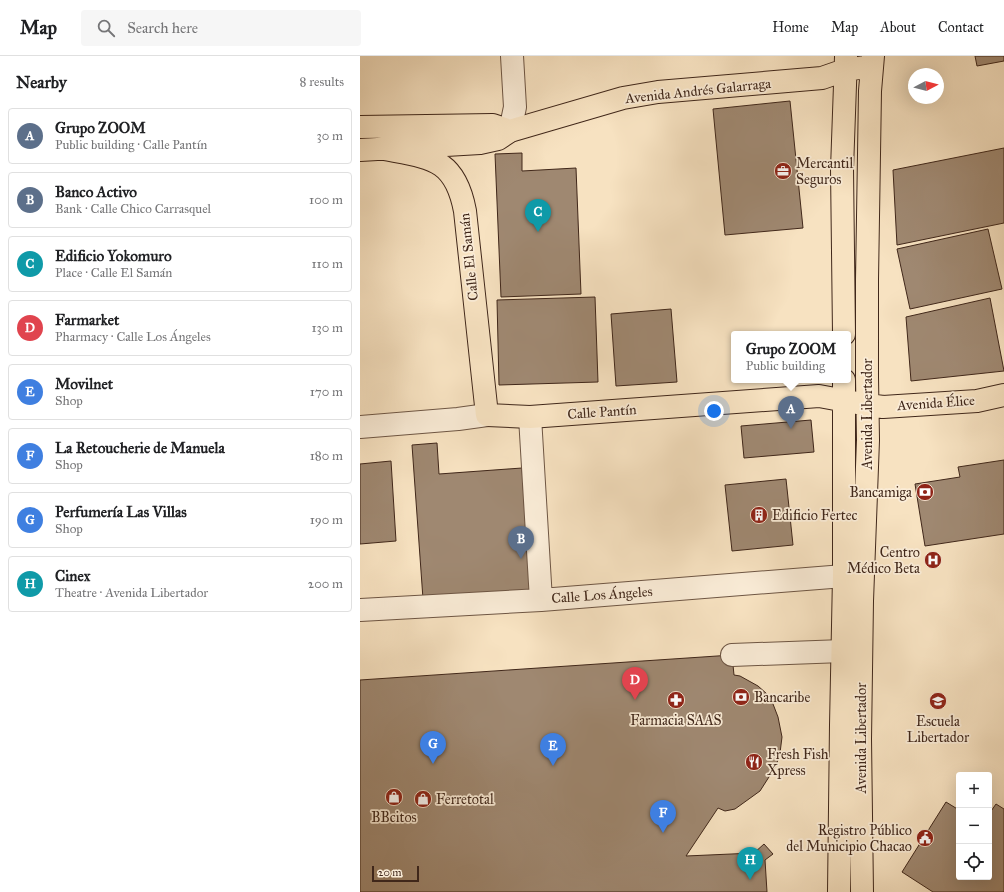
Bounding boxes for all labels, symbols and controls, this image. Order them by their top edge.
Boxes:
search box [81,10,361,46]
text: Map [20,16,57,39]
icon: search [95,17,117,39]
text: Search here [127,19,198,37]
text: Home [772,19,809,36]
text: Map [831,19,858,36]
text: About [880,19,916,36]
text: Contact [938,19,984,36]
north arrow [908,68,944,104]
text: Nearby [16,72,67,93]
text: 8 results [300,74,344,90]
street label: Avenida Andrés Galarraga [623,75,772,107]
text: Grupo ZOOM [55,119,146,137]
text: A [26,128,34,144]
text: 30 m [317,128,343,144]
text: Public building · Calle Pantín [55,137,207,153]
place label: Mercantil Seguros [796,155,853,188]
office icon: Mercantil Seguros [773,161,793,181]
text: Banco Activo [55,183,137,201]
text: B [26,192,34,208]
text: 100 m [309,192,343,208]
pin: C [525,199,551,232]
text: Bank · Calle Chico Carrasquel [55,201,211,217]
street label: Calle El Samán [456,212,482,302]
text: Edificio Yokomuro [55,247,172,265]
text: C [26,256,34,272]
text: 110 m [311,256,343,272]
text: Place · Calle El Samán [55,265,172,281]
text: Farmarket [55,311,119,329]
text: D [25,320,35,336]
text: 130 m [311,320,343,336]
text: Pharmacy · Calle Los Ángeles [55,329,211,345]
popup [731,331,851,383]
text: Grupo ZOOM [746,340,836,358]
text: Public building [746,358,825,374]
street label: Avenida Libertador [859,358,876,470]
text: Movilnet [55,375,113,393]
text: E [25,384,35,400]
text: 170 m [310,384,343,400]
street label: Avenida Élice [895,390,976,414]
text: Shop [55,393,83,409]
pin: A [778,396,804,429]
street label: Calle Pantín [567,401,638,423]
your location [704,401,724,421]
text: La Retoucherie de Manuela [55,439,225,457]
text: F [26,448,34,464]
text: 180 m [310,448,343,464]
text: Shop [55,457,83,473]
bank icon: Bancamiga [915,482,935,502]
place label: Bancamiga [849,484,912,501]
text: Perfumería Las Villas [55,503,187,521]
building icon: Edificio Fertec [749,505,769,525]
place label: Edificio Fertec [772,507,858,524]
text: G [25,512,35,528]
text: 190 m [310,512,343,528]
text: Shop [55,521,83,537]
pin: B [508,526,534,559]
place label: Centro Médico Beta [847,544,920,577]
hospital icon: Centro Médico Beta [923,550,943,570]
text: Cinex [55,567,90,585]
text: H [24,576,36,592]
text: 200 m [308,576,343,592]
street label: Calle Los Ángeles [551,581,653,607]
text: Theatre · Avenida Libertador [55,585,208,601]
pin: D [622,667,648,700]
street label: Avenida Libertador [853,682,870,794]
bank icon: Bancaribe [731,687,751,707]
place label: Bancaribe [754,689,810,706]
pharmacy icon: Farmacia SAAS [666,690,686,710]
school or university icon: Escuela Libertador [928,691,948,711]
place label: Farmacia SAAS [630,712,722,729]
place label: Escuela Libertador [907,713,970,746]
pin: G [420,731,446,764]
pin: E [540,733,566,766]
place label: Fresh Fish Xpress [767,746,829,779]
restaurant icon: Fresh Fish Xpress [744,752,764,772]
map controls [956,772,992,880]
button: + [956,772,992,808]
shop icon: BBcitos [384,787,404,807]
shop icon: Ferretotal [413,789,433,809]
place label: Ferretotal [436,791,494,808]
pin: F [650,800,676,833]
button: − [956,808,992,844]
place label: BBcitos [371,809,417,826]
place label: Registro Público del Municipio Chacao [786,822,912,855]
public building icon: Registro Público del Municipio Chacao [915,828,935,848]
button: locate [956,844,992,880]
pin: H [737,847,763,880]
scale bar [372,864,419,883]
text: 20 m [378,866,401,879]

